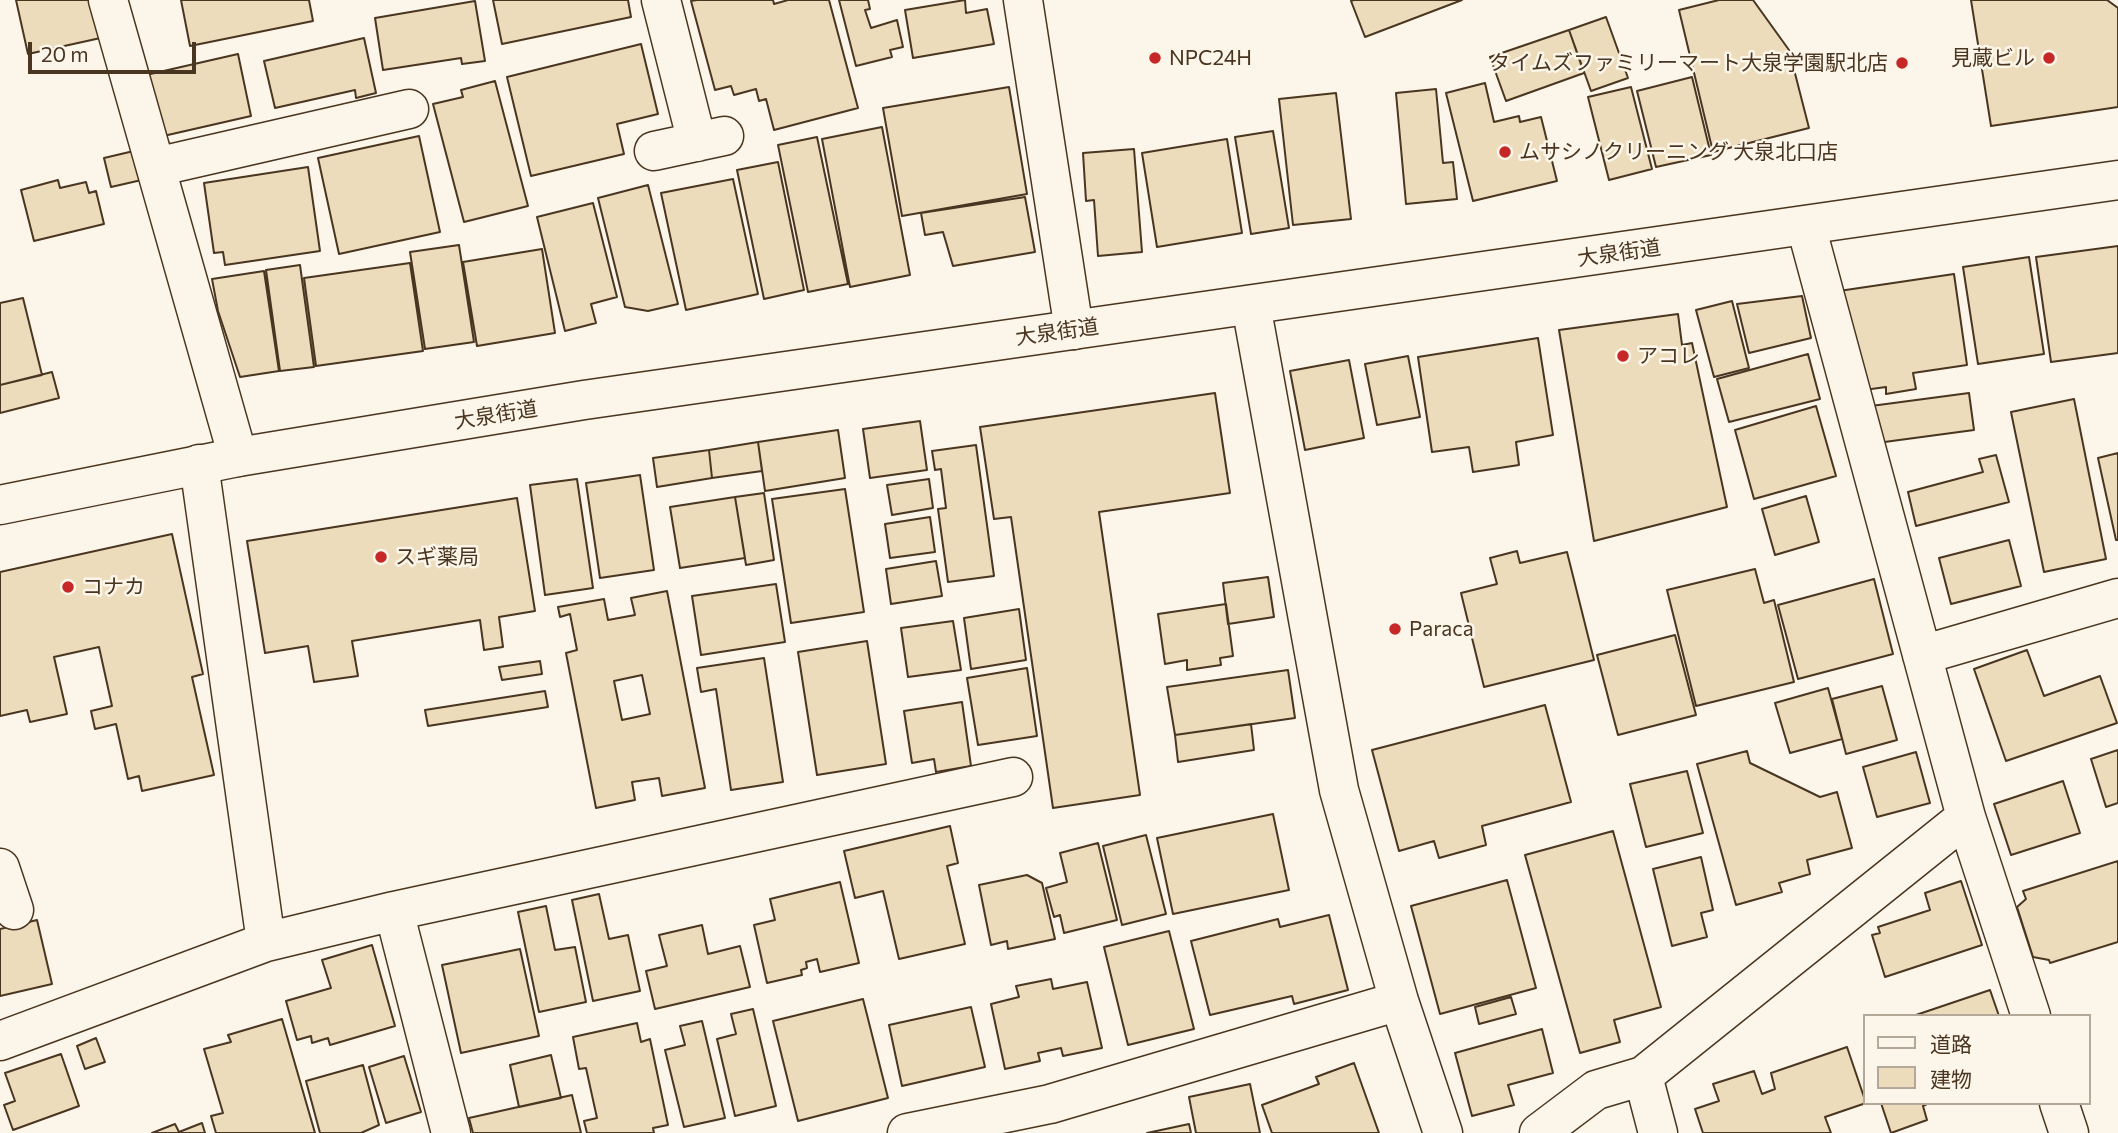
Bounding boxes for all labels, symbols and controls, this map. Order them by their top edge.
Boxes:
scale bar [32,28,200,72]
text: 20 m [41,41,89,66]
place label: NPC24H [1169,45,1252,71]
place label: 見蔵ビル [1951,45,2035,71]
marker: NPC24H [1147,50,1163,66]
place label: タイムズファミリーマート大泉学園駅北店 [1489,50,1888,76]
marker: 見蔵ビル [2041,50,2057,66]
marker: タイムズファミリーマート大泉学園駅北店 [1894,55,1910,71]
place label: ムサシノクリーニング 大泉北口店 [1519,139,1838,165]
marker: ムサシノクリーニング 大泉北口店 [1497,144,1513,160]
street label: 大泉街道 [1576,235,1662,271]
street label: 大泉街道 [1014,314,1100,350]
place label: アコレ [1637,343,1700,369]
marker: アコレ [1615,348,1631,364]
street label: 大泉街道 [453,396,539,434]
place label: スギ薬局 [395,544,479,570]
marker: スギ薬局 [373,549,389,565]
place label: コナカ [82,574,145,600]
marker: コナカ [60,579,76,595]
place label: Paraca [1409,616,1474,642]
marker: Paraca [1387,621,1403,637]
legend [1862,1014,2090,1105]
text: 道路 [1930,1031,1972,1056]
text: 建物 [1930,1066,1972,1091]

